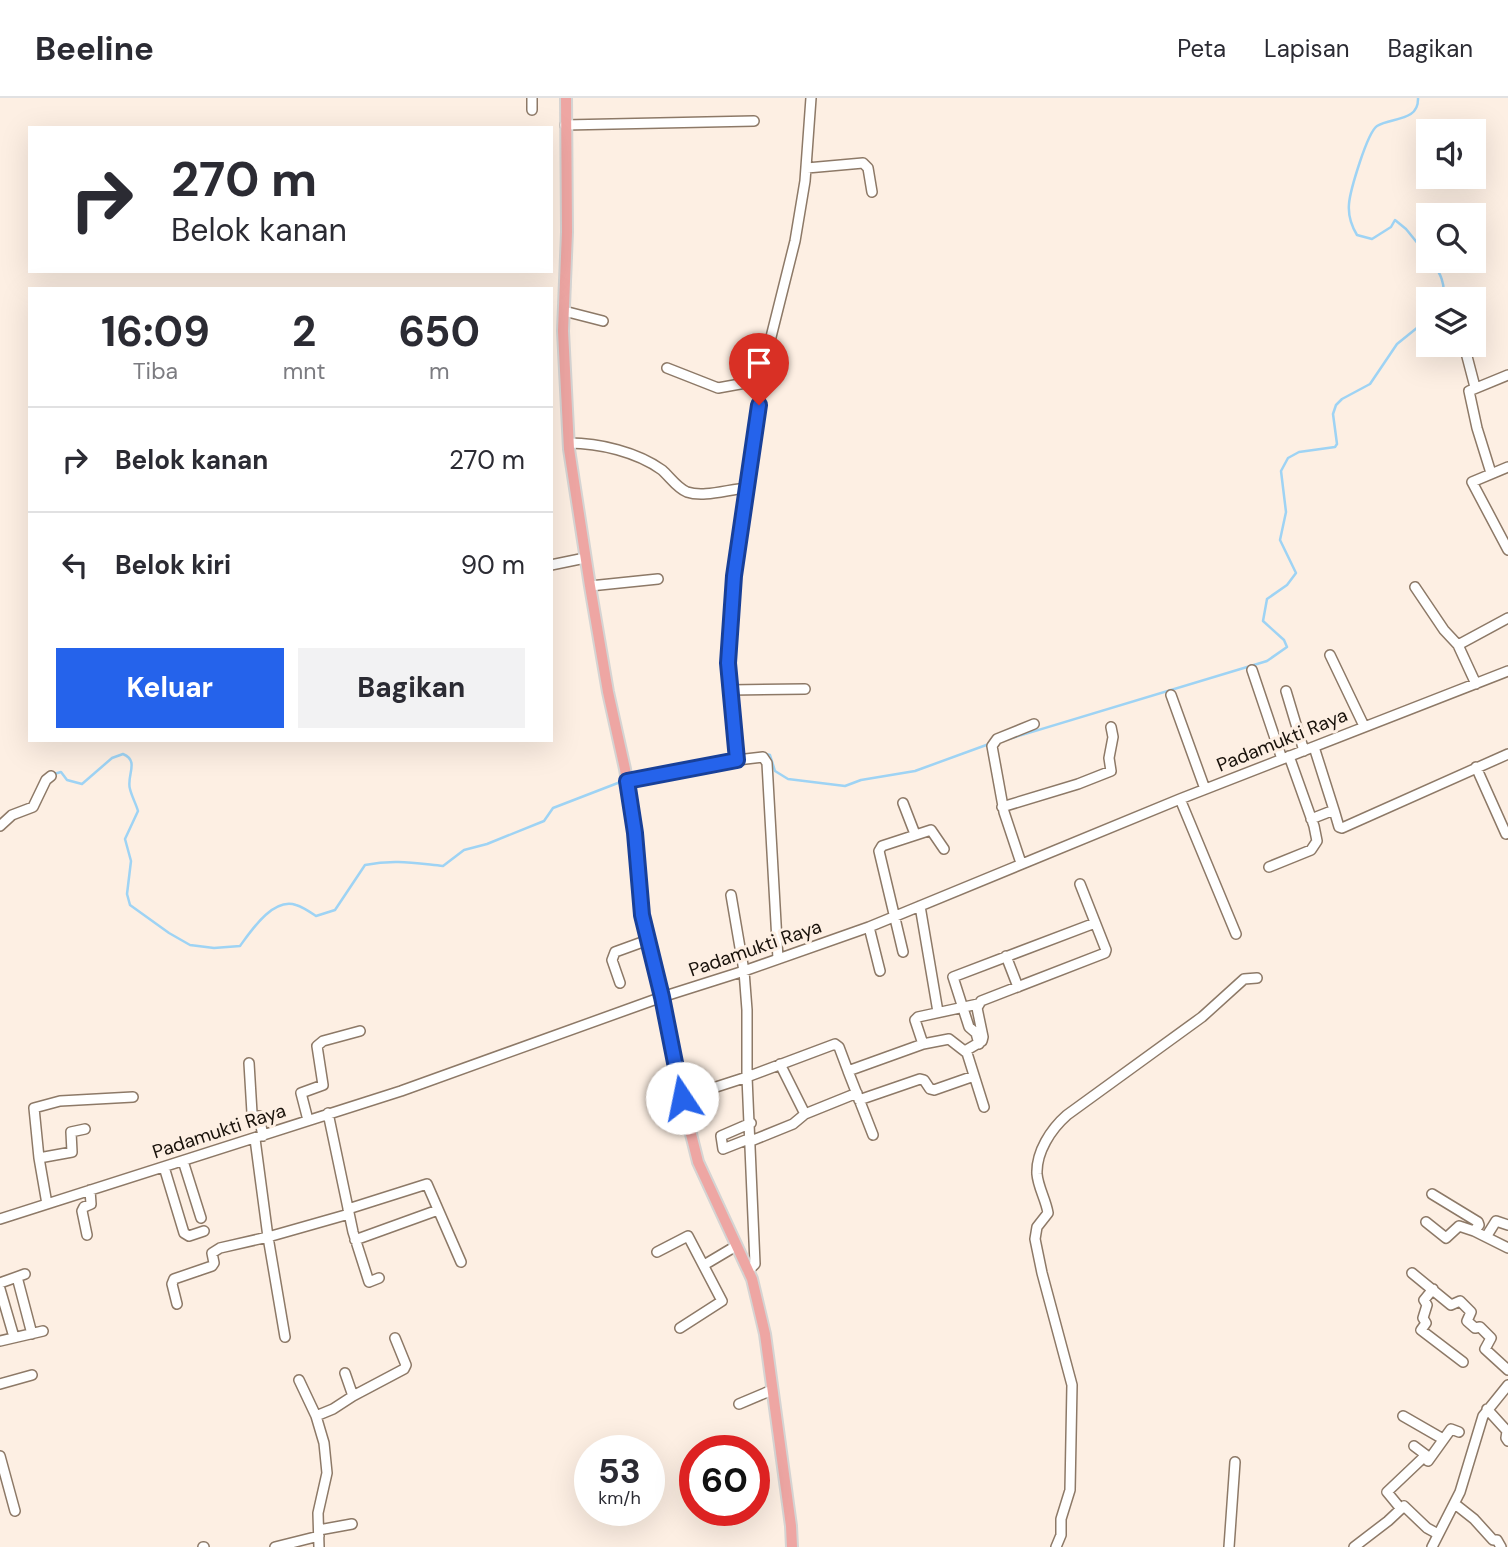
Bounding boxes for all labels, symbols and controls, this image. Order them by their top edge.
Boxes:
text: Beeline [35,27,154,70]
text: Peta [1177,33,1226,64]
text: Lapisan [1264,33,1349,64]
text: Bagikan [1387,33,1473,64]
map controls [1416,119,1486,357]
button: sound [1416,119,1486,189]
text: 270 m [171,147,317,211]
icon: right [56,154,147,245]
button: search [1416,203,1486,273]
text: Belok kanan [171,209,347,251]
button: layers [1416,287,1486,357]
text: 16:09 [101,304,210,359]
text: 2 [292,304,316,359]
text: 650 [399,304,480,359]
pin [729,333,789,405]
icon: arrive [740,344,778,382]
text: Tiba [133,356,178,386]
text: mnt [283,356,326,386]
text: m [429,356,449,386]
icon: right [56,441,94,479]
text: Belok kanan [115,443,268,477]
text: 270 m [449,443,525,477]
icon: left [56,546,94,584]
text: Belok kiri [115,548,231,582]
text: 90 m [461,548,525,582]
button: Keluar [56,648,284,728]
button: Bagikan [298,648,525,728]
street label: Padamukti Raya [1213,702,1351,778]
street label: Padamukti Raya [685,914,825,982]
position arrow [645,1061,719,1135]
street label: Padamukti Raya [149,1098,289,1164]
speed limit sign: 60 [679,1435,770,1526]
text: 53 [598,1448,641,1494]
text: km/h [598,1486,641,1510]

